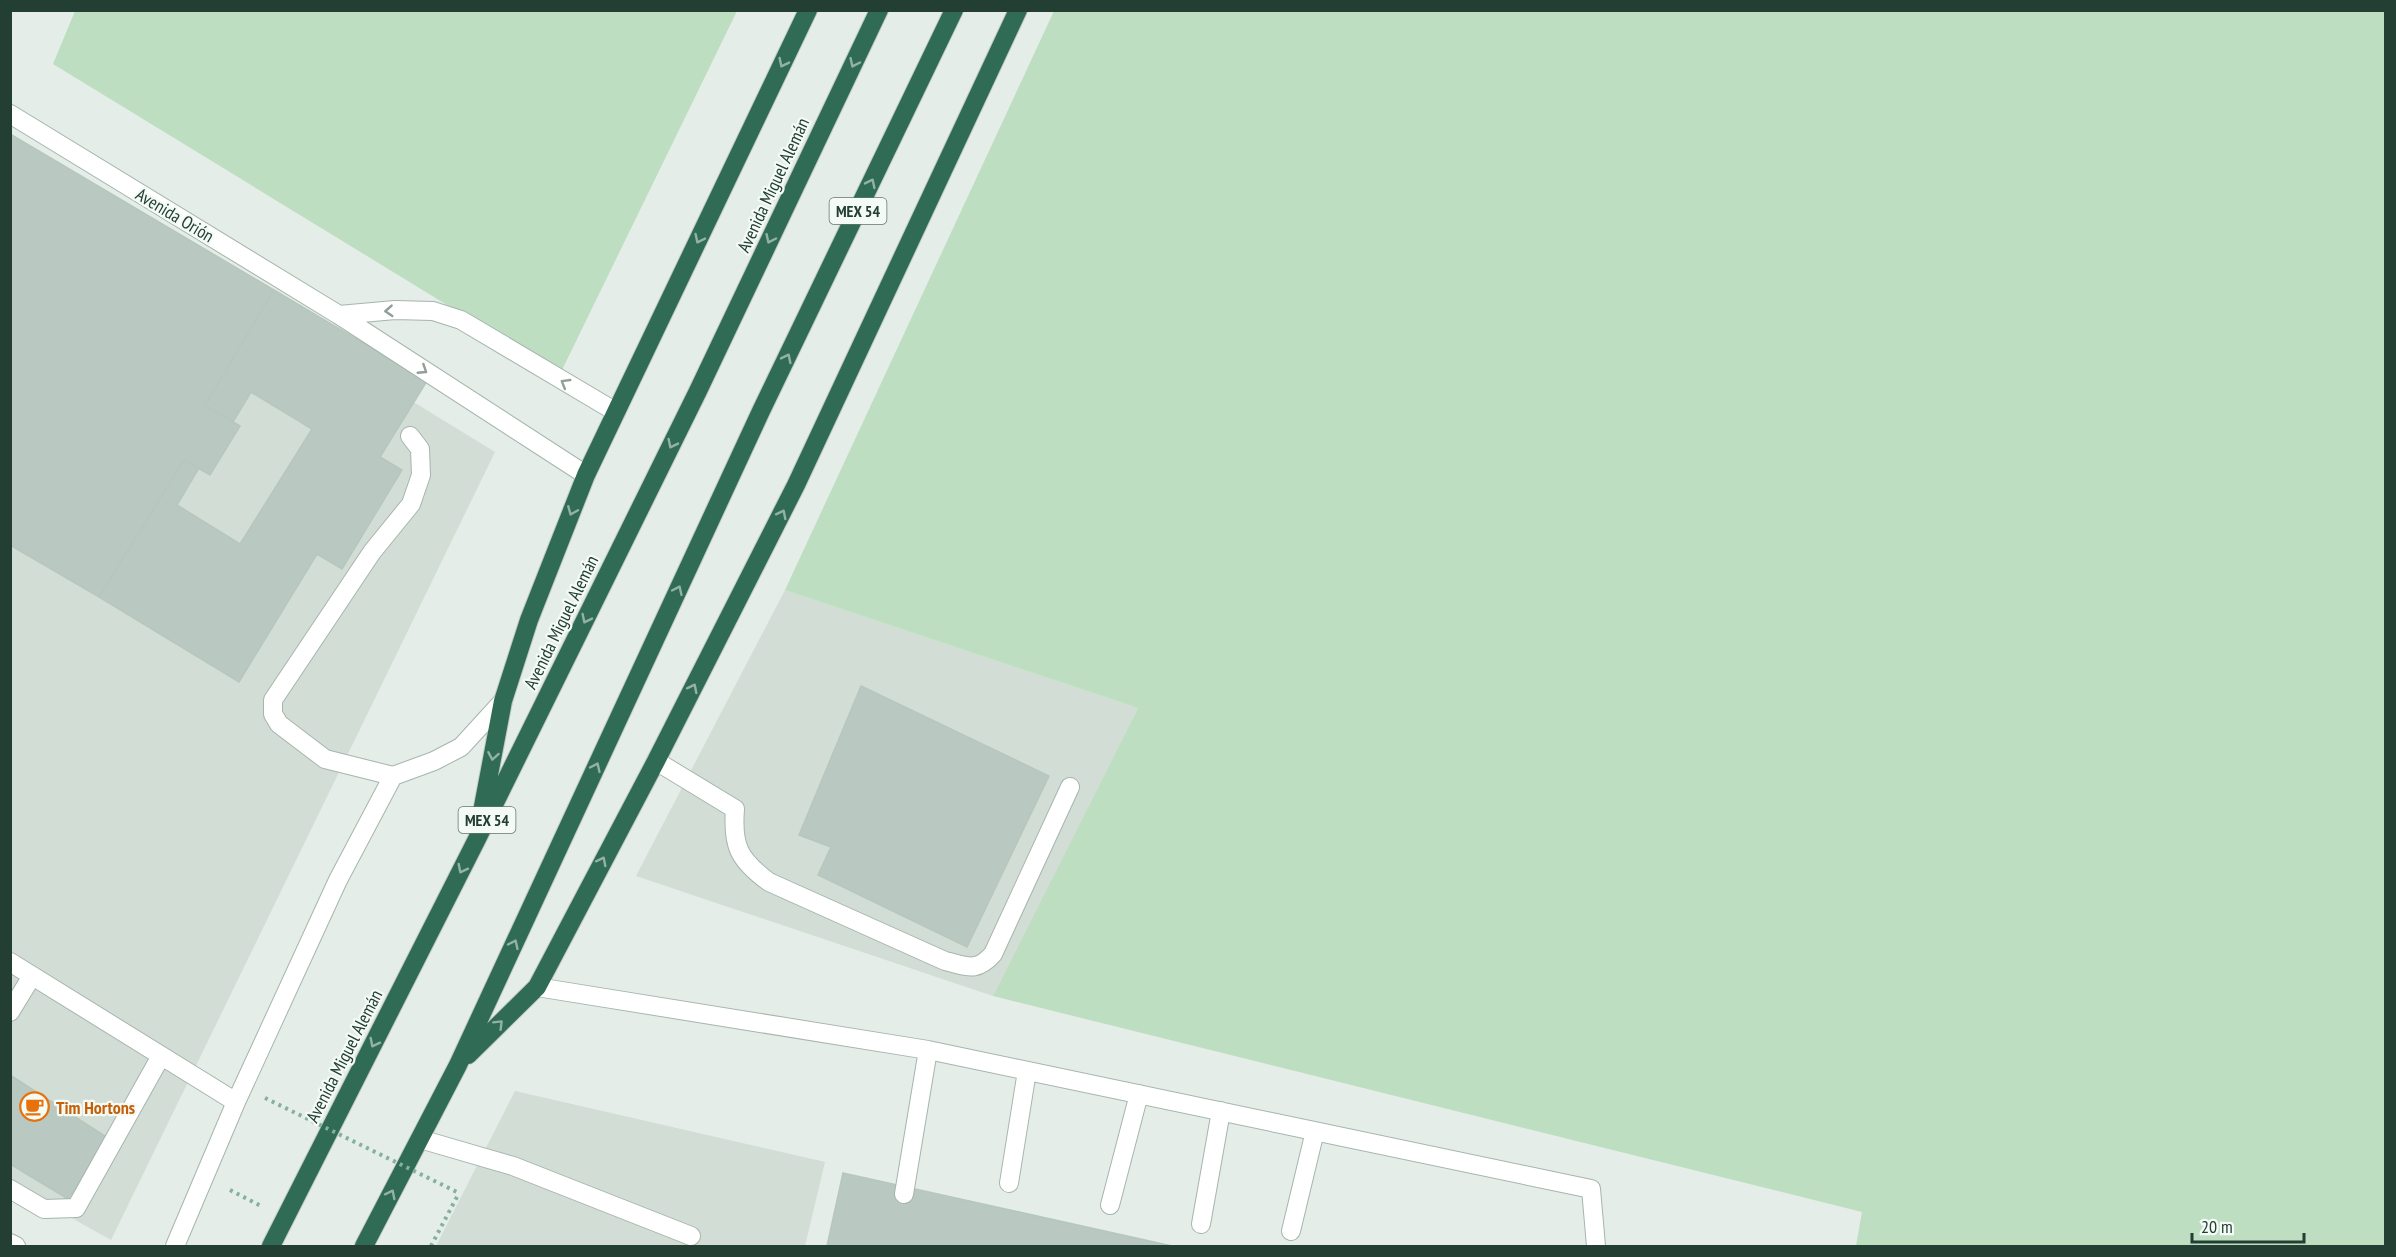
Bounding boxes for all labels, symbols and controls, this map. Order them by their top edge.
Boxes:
one-way arrow [778,57,790,68]
one-way arrow [849,57,861,68]
street label: Avenida Miguel Alemán [732,114,814,256]
one-way arrow [864,178,876,189]
street label: Avenida Orión [132,183,218,247]
road number: MEX 54 [830,198,886,224]
one-way arrow [694,233,706,244]
one-way arrow [765,233,777,244]
one-way arrow [384,304,393,317]
one-way arrow [779,354,791,365]
one-way arrow [417,362,428,373]
one-way arrow [561,378,571,390]
one-way arrow [668,437,679,448]
one-way arrow [567,505,579,516]
one-way arrow [774,510,786,521]
street label: Avenida Miguel Alemán [519,551,603,693]
one-way arrow [671,586,683,597]
one-way arrow [581,612,593,623]
one-way arrow [686,684,697,694]
one-way arrow [487,750,500,760]
one-way arrow [589,763,601,774]
road number: MEX 54 [458,807,516,833]
one-way arrow [595,856,606,867]
one-way arrow [458,862,470,873]
one-way arrow [507,939,519,950]
street label: Avenida Miguel Alemán [301,986,387,1126]
one-way arrow [493,1020,503,1031]
one-way arrow [370,1036,381,1047]
cafe icon: Tim Hortons [19,1091,51,1123]
place label: Tim Hortons [56,1096,135,1119]
one-way arrow [384,1190,395,1201]
scale bar [2192,1206,2304,1244]
text: 20 m [2201,1215,2233,1238]

